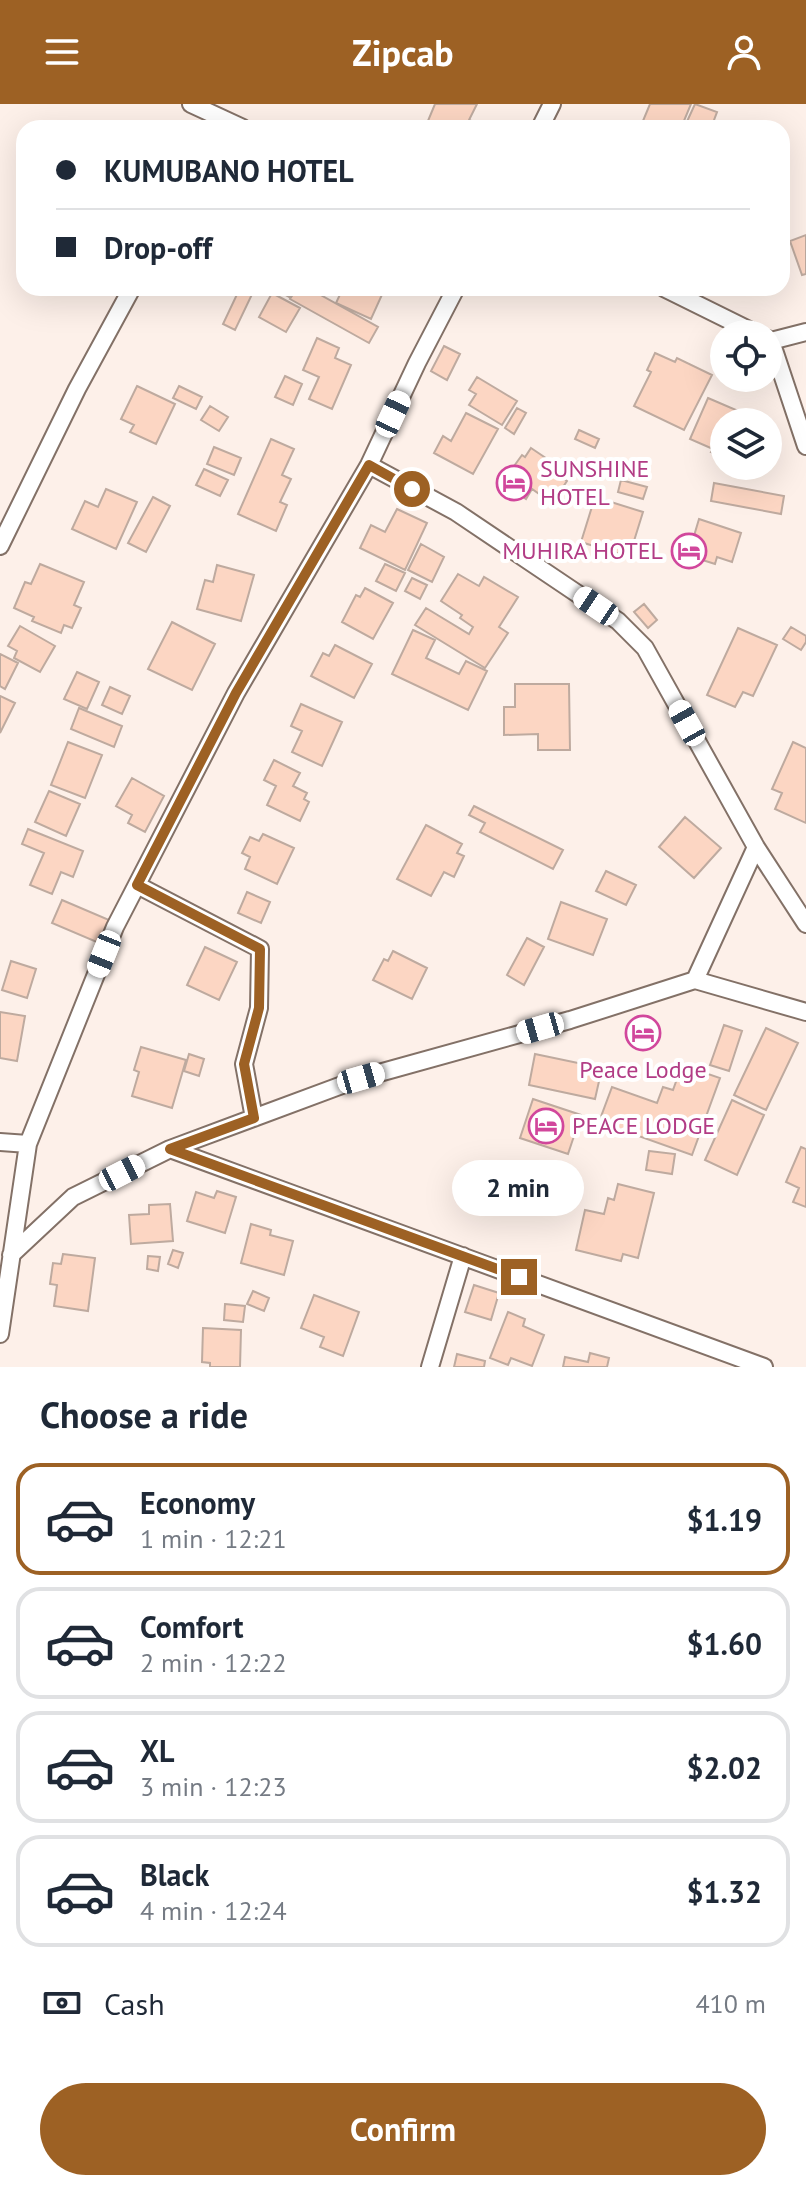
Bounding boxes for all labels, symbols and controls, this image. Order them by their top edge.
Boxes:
text: Zipcab [352,29,454,76]
icon: menu [40,30,84,74]
icon: person [722,30,766,74]
text: KUMUBANO HOTEL [104,151,354,190]
text: Drop-off [104,228,212,267]
map controls [710,320,782,480]
button: locate [710,320,782,392]
car [372,387,414,441]
button: layers [710,408,782,480]
place label: SUNSHINE HOTEL [540,453,649,512]
hotel icon: SUNSHINE HOTEL [495,464,533,502]
route start [394,471,430,507]
hotel icon: MUHIRA HOTEL [670,532,708,570]
place label: MUHIRA HOTEL [502,535,663,566]
car [569,583,623,629]
car [665,696,709,750]
car [84,927,124,981]
car [514,1010,566,1046]
hotel icon: Peace Lodge [624,1014,662,1052]
place label: Peace Lodge [579,1054,707,1085]
car [335,1060,387,1096]
hotel icon: PEACE LODGE [527,1107,565,1145]
place label: PEACE LODGE [572,1110,715,1141]
car [95,1151,149,1195]
callout: 2 min [453,1161,585,1217]
text: 2 min [486,1171,550,1204]
route end [501,1259,537,1295]
text: Choose a ride [40,1391,248,1438]
icon: car [44,1483,116,1555]
text: Economy [140,1483,255,1522]
text: $1.19 [687,1500,762,1539]
text: 1 min · 12:21 [140,1522,287,1555]
icon: car [44,1607,116,1679]
text: Comfort [140,1607,243,1646]
text: $1.60 [687,1624,762,1663]
text: 2 min · 12:22 [140,1646,287,1679]
icon: car [44,1731,116,1803]
text: XL [140,1731,174,1770]
text: $2.02 [687,1748,762,1787]
text: 3 min · 12:23 [140,1770,287,1803]
icon: car [44,1855,116,1927]
text: Black [140,1855,209,1894]
text: $1.32 [687,1872,762,1911]
text: 4 min · 12:24 [140,1894,287,1927]
icon: cash [40,1981,84,2025]
text: Cash [104,1984,165,2023]
text: 410 m [695,1987,766,2020]
button: Confirm [40,2083,766,2175]

